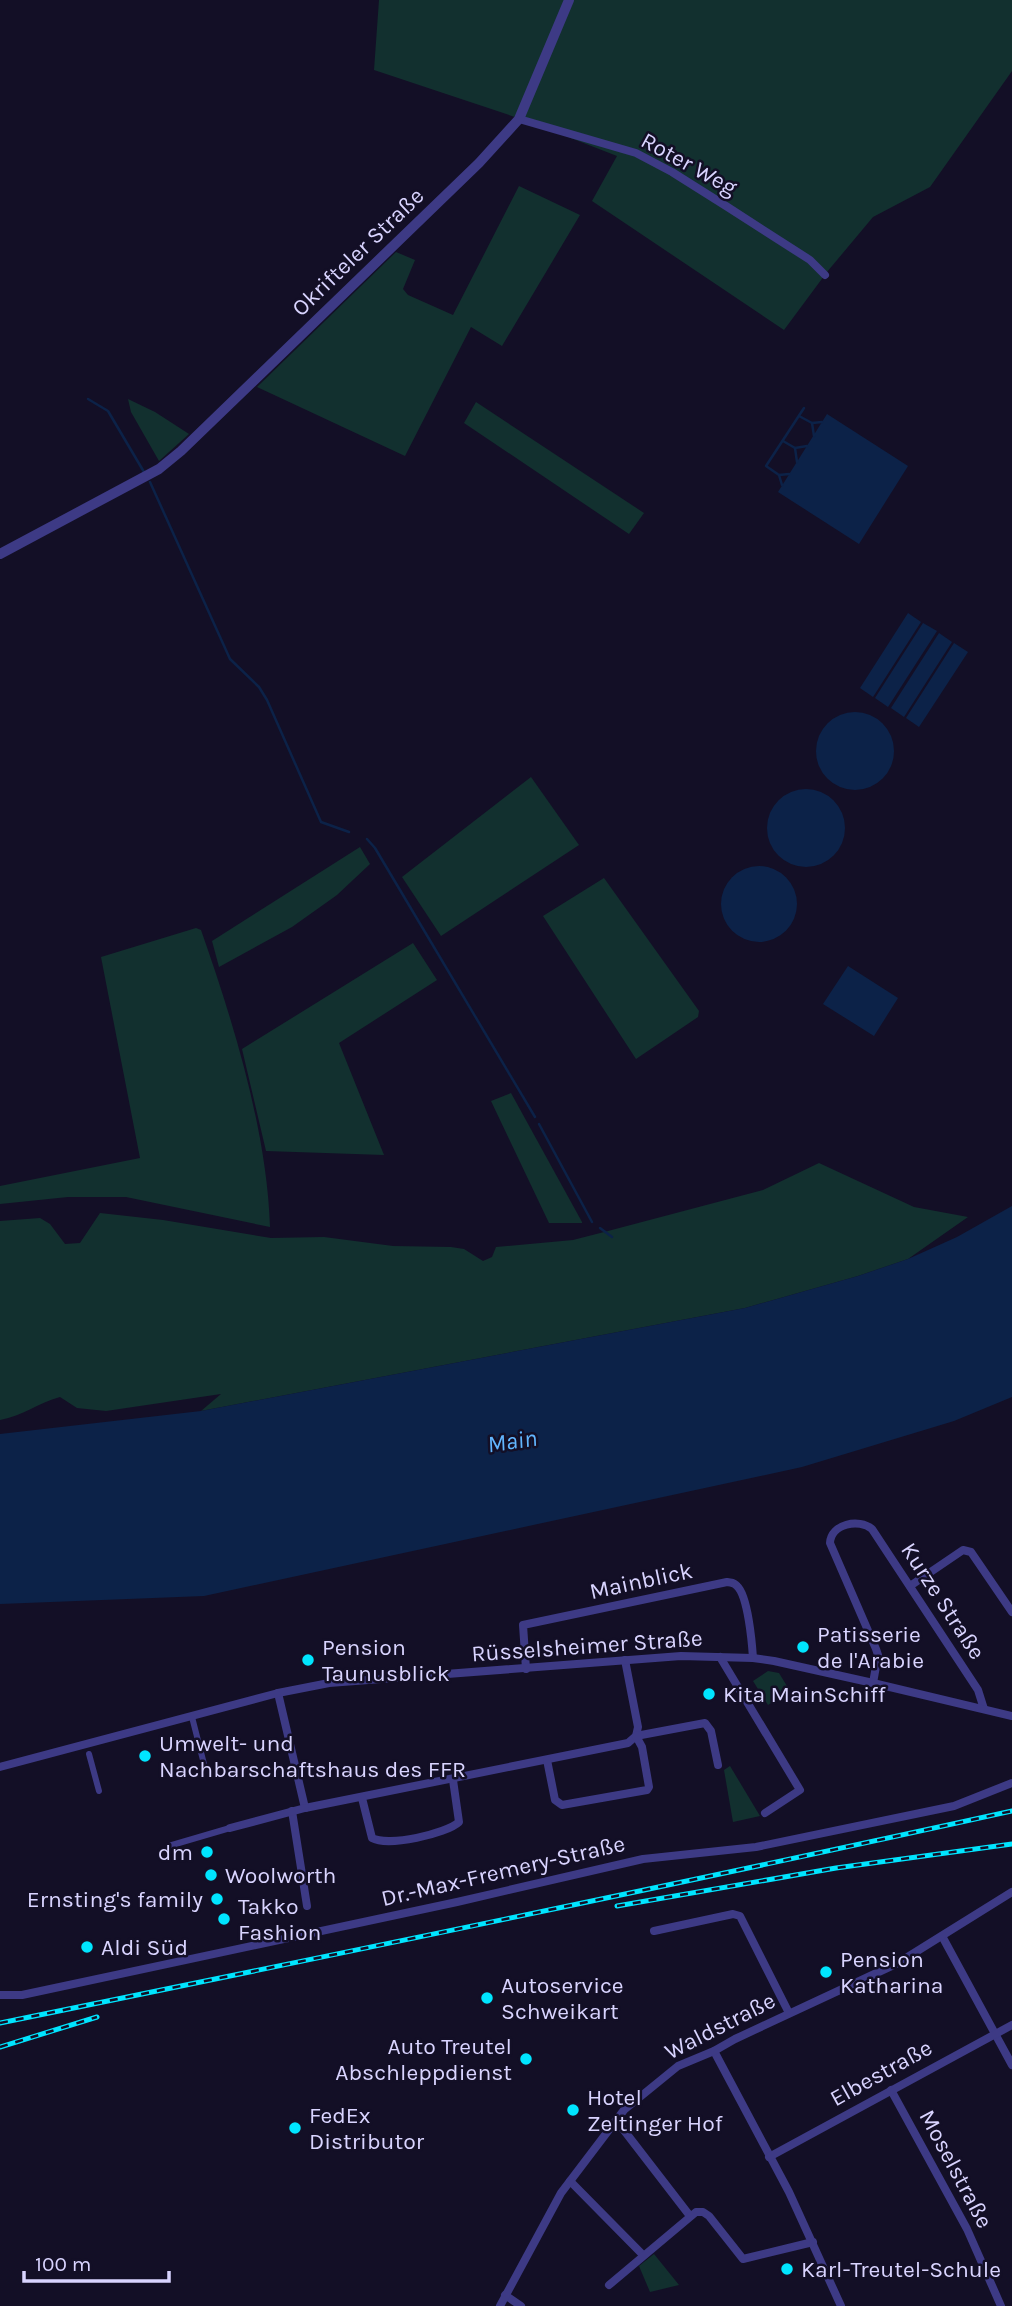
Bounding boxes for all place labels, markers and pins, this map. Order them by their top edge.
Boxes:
place label: Patisserie de l'Arabie [817,1621,924,1674]
place label: Pension Taunusblick [322,1634,450,1687]
marker: Patisserie de l'Arabie [795,1639,811,1655]
marker: Pension Taunusblick [300,1652,316,1668]
place label: Kita MainSchiff [723,1681,886,1708]
marker: Kita MainSchiff [701,1686,717,1702]
place label: Umwelt- und Nachbarschaftshaus des FFR [159,1730,466,1783]
marker: Umwelt- und Nachbarschaftshaus des FFR [137,1748,153,1764]
place label: dm [158,1839,193,1866]
marker: dm [199,1844,215,1860]
place label: Woolworth [225,1862,336,1889]
marker: Woolworth [203,1867,219,1883]
place label: Ernsting's family [27,1886,203,1913]
marker: Ernsting's family [209,1891,225,1907]
place label: Takko Fashion [238,1893,321,1946]
marker: Takko Fashion [216,1911,232,1927]
place label: Aldi Süd [101,1934,188,1961]
marker: Aldi Süd [79,1939,95,1955]
place label: Pension Katharina [840,1946,944,1999]
marker: Pension Katharina [818,1964,834,1980]
place label: Autoservice Schweikart [501,1972,624,2025]
marker: Autoservice Schweikart [479,1990,495,2006]
place label: Auto Treutel Abschleppdienst [335,2033,512,2086]
marker: Auto Treutel Abschleppdienst [518,2051,534,2067]
place label: Hotel Zeltinger Hof [587,2084,723,2137]
place label: FedEx Distributor [309,2102,425,2155]
marker: Hotel Zeltinger Hof [565,2102,581,2118]
marker: FedEx Distributor [287,2120,303,2136]
place label: Karl-Treutel-Schule [801,2256,1001,2283]
marker: Karl-Treutel-Schule [779,2261,795,2277]

